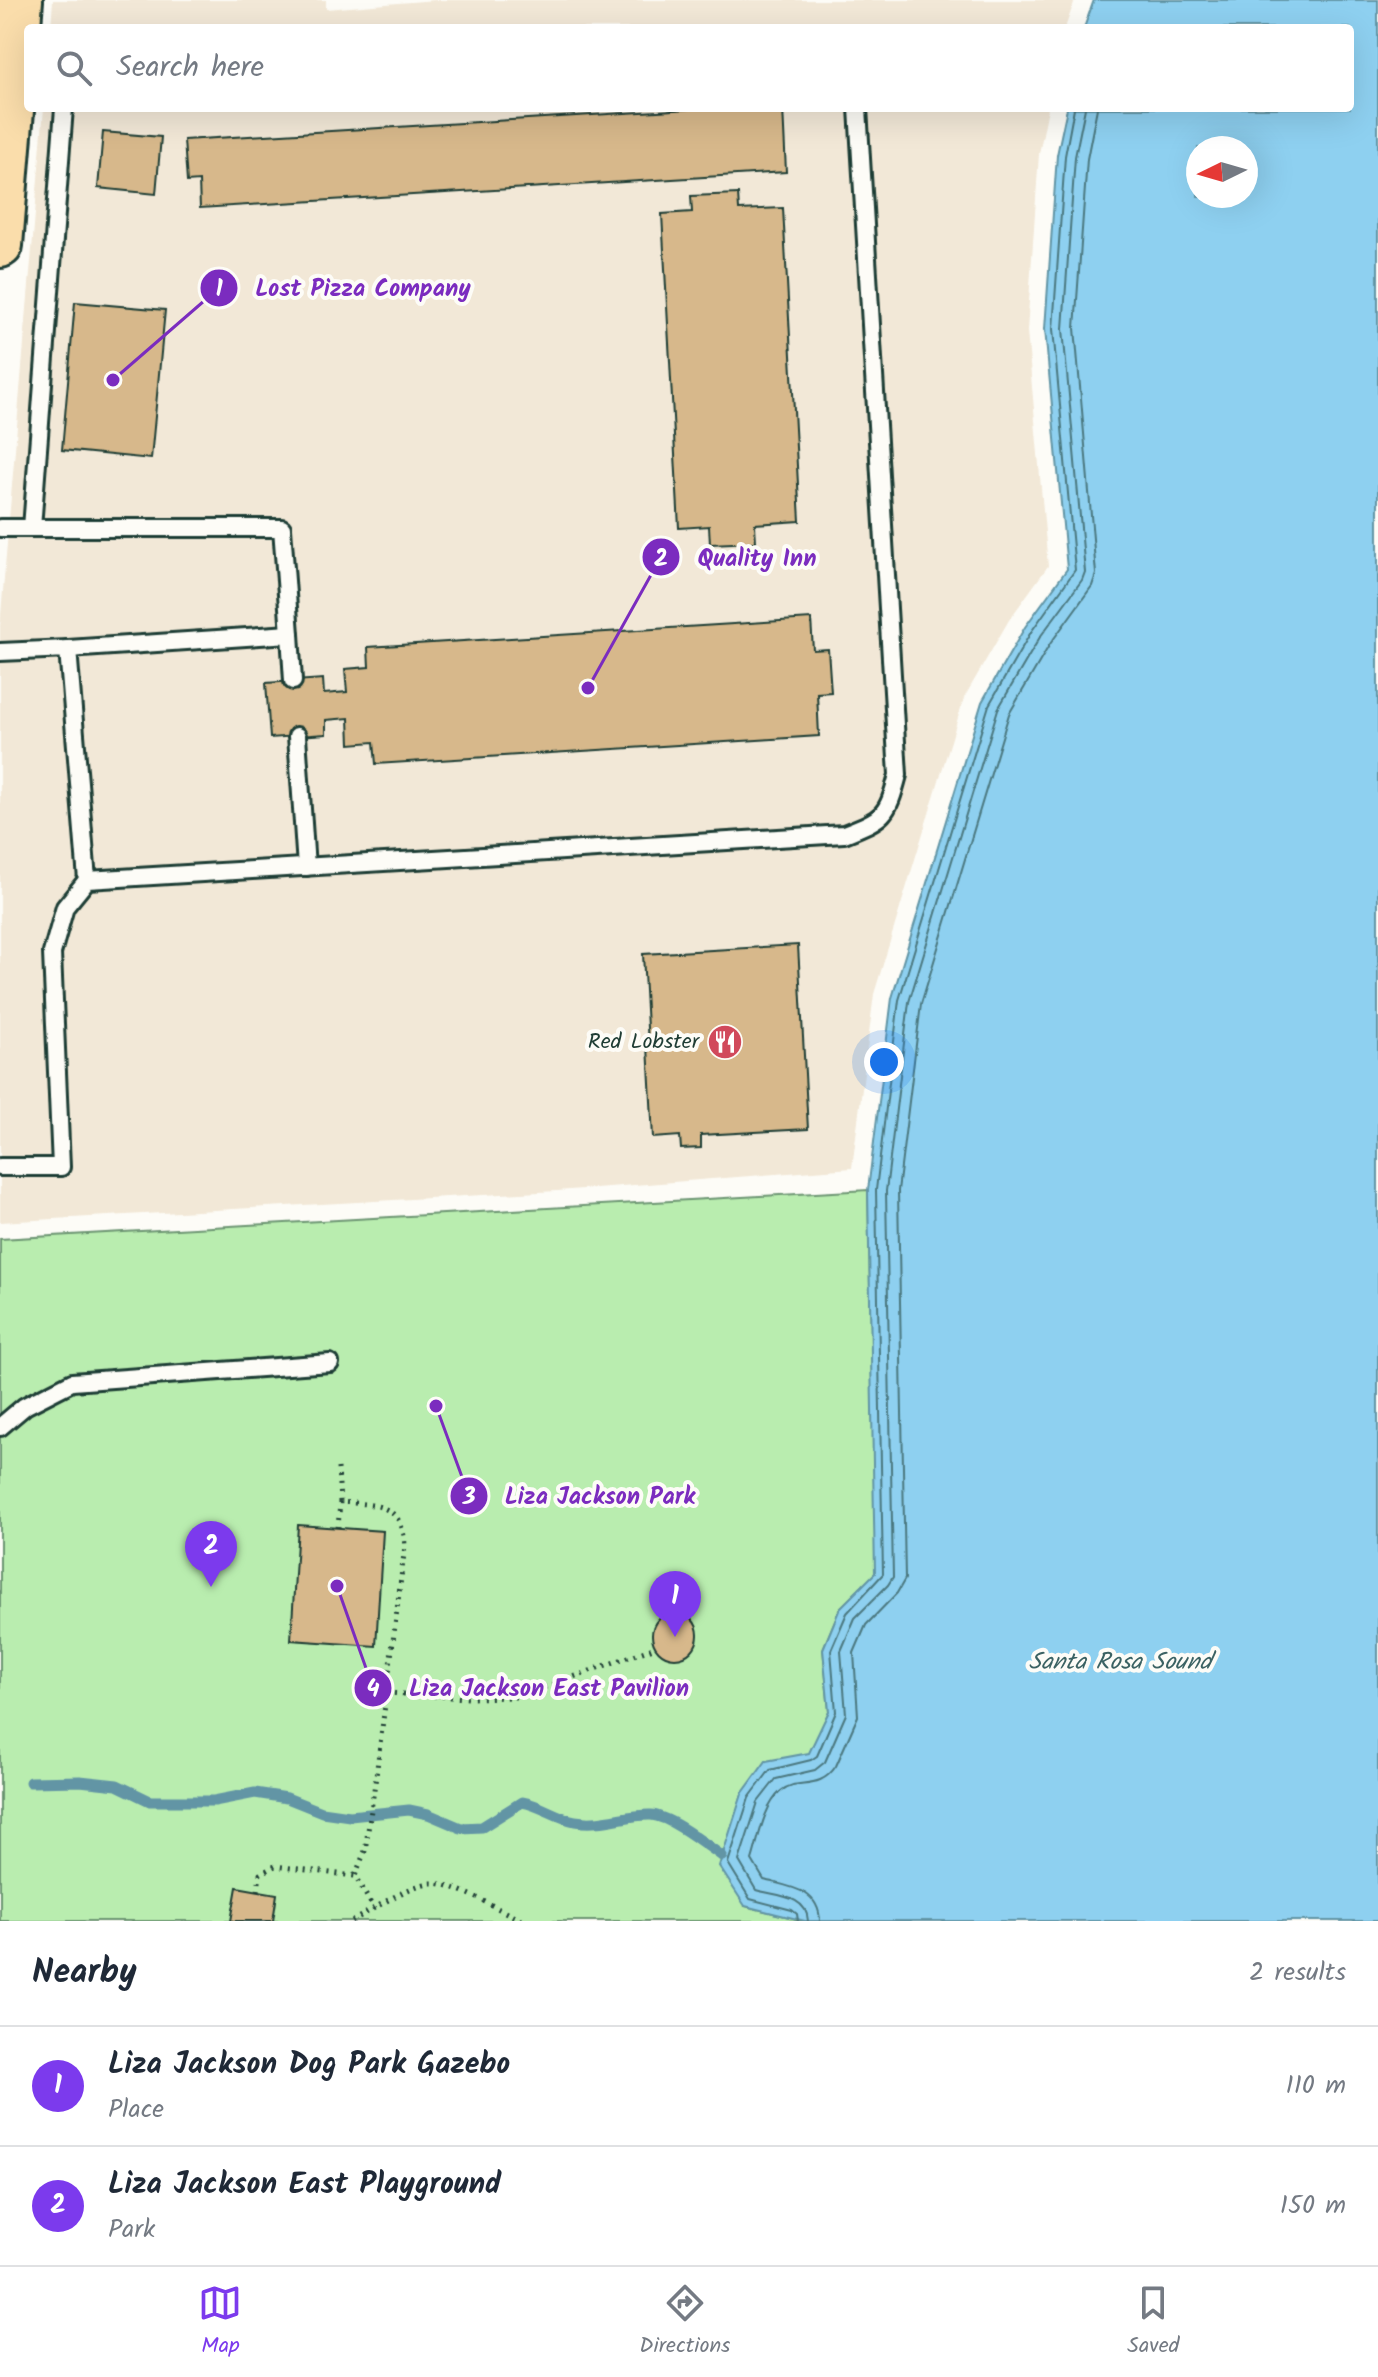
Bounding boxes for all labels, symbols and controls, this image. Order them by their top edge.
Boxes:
search box [24,24,1354,112]
text: Search here [116,44,264,92]
icon: search [52,46,96,90]
north arrow [1186,136,1258,208]
callout: Lost Pizza Company [199,264,487,312]
text: 1 [215,270,223,309]
text: Lost Pizza Company [255,270,471,309]
callout: Quality Inn [641,533,832,581]
text: 2 [654,540,668,579]
text: Quality Inn [698,540,816,579]
restaurant icon: Red Lobster [706,1023,744,1061]
place label: Red Lobster [588,1025,701,1060]
your location [864,1042,904,1082]
callout: Liza Jackson Park [449,1472,712,1520]
text: 3 [461,1478,476,1517]
text: Liza Jackson Park [505,1478,696,1517]
pin: 2 [185,1521,237,1587]
pin: 1 [649,1571,701,1637]
water label: Santa Rosa Sound [1029,1643,1216,1682]
callout: Liza Jackson East Pavilion [353,1664,705,1712]
text: 4 [366,1670,380,1709]
text: Liza Jackson East Pavilion [409,1670,689,1709]
text: Nearby [32,1946,137,2000]
text: 2 results [1249,1952,1346,1994]
text: Liza Jackson Dog Park Gazebo [108,2041,510,2089]
text: 1 [54,2065,62,2107]
text: 110 m [1286,2065,1346,2107]
text: Place [108,2089,164,2131]
text: Liza Jackson East Playground [108,2161,501,2209]
text: 2 [50,2185,66,2227]
text: 150 m [1280,2185,1346,2227]
text: Park [108,2209,155,2251]
tab: Map [198,2281,242,2364]
tab: Directions [639,2281,731,2364]
tab: Saved [1127,2281,1180,2364]

